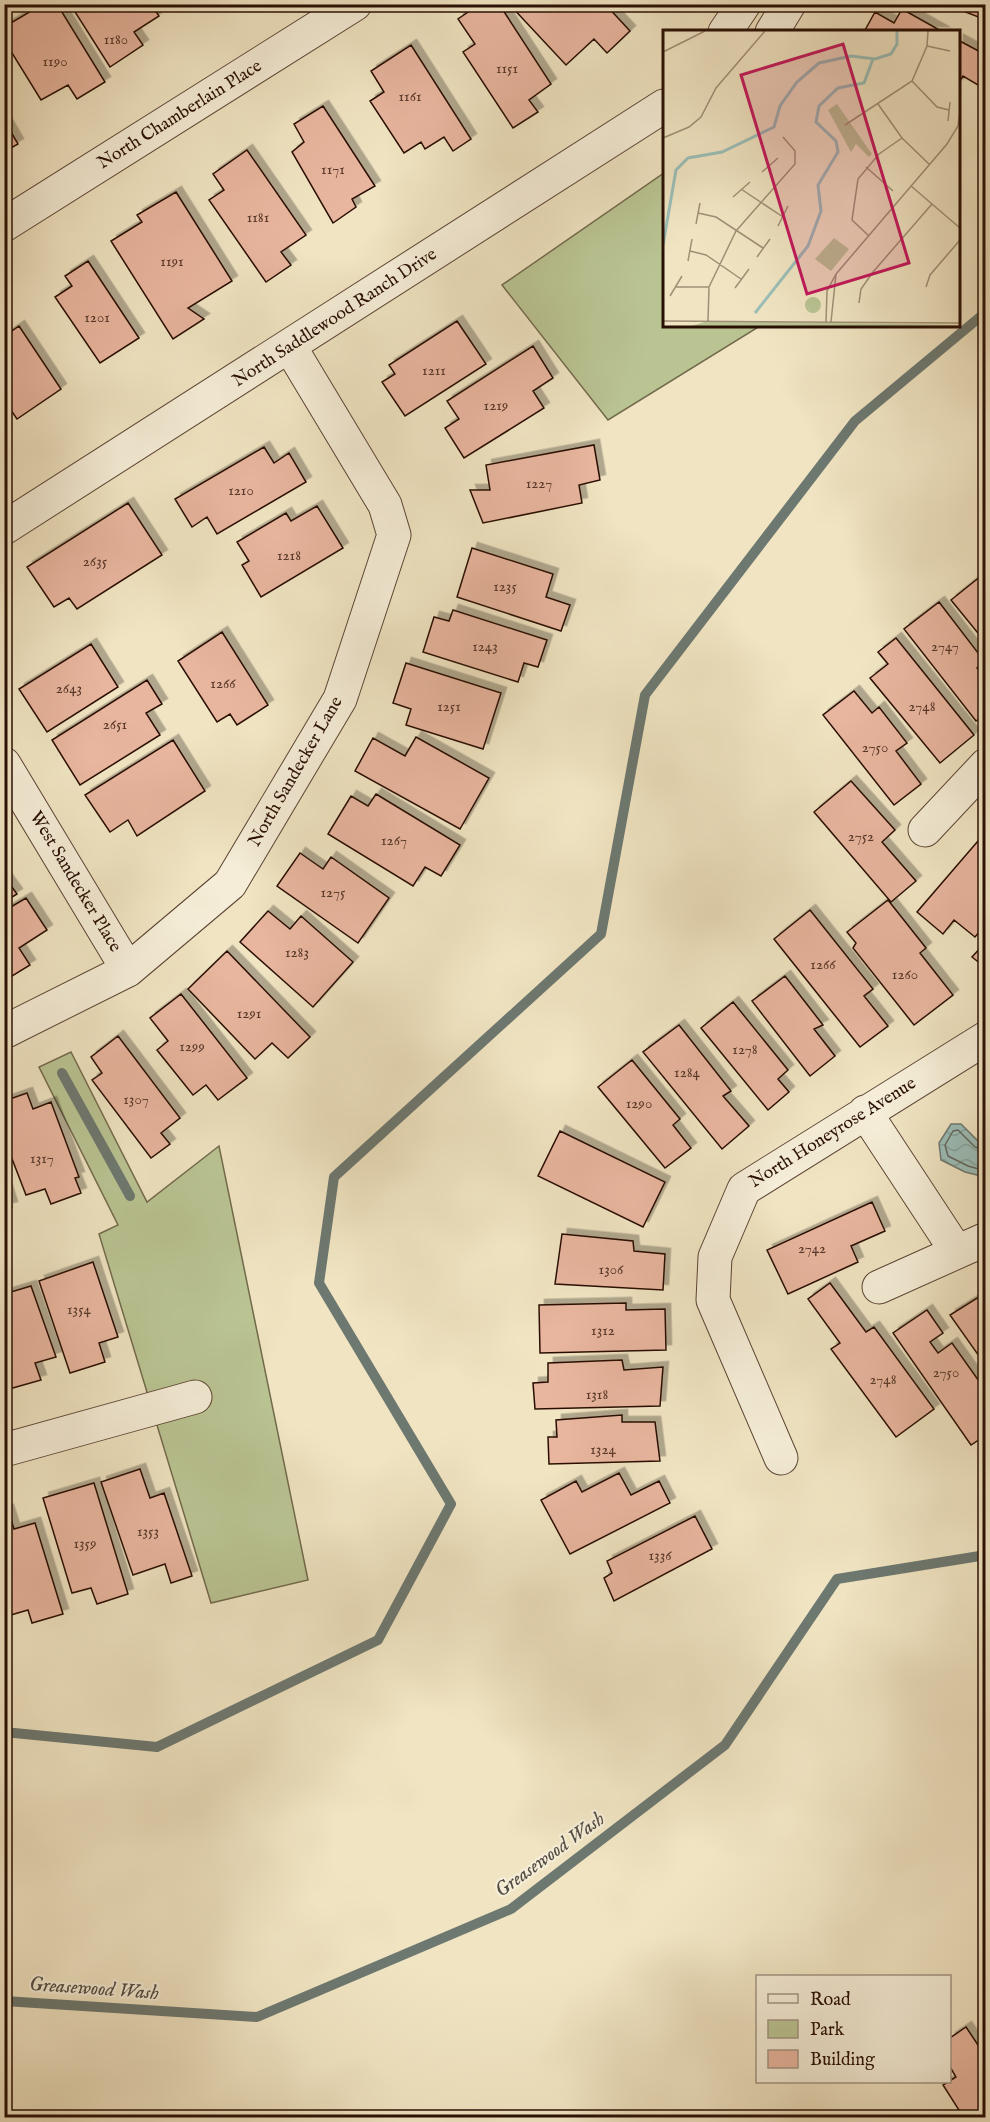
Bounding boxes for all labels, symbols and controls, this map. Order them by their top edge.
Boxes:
house number: 1180 [104,30,128,49]
inset map [663,30,960,327]
house number: 1190 [42,52,68,71]
street label: North Chamberlain Place [93,55,267,175]
house number: 1151 [496,59,518,78]
house number: 1161 [398,87,422,106]
house number: 1171 [321,160,345,179]
house number: 1181 [247,208,269,227]
street label: North Saddlewood Ranch Drive [228,243,442,393]
house number: 1191 [160,252,184,271]
house number: 1201 [84,308,110,327]
house number: 1211 [422,361,446,380]
house number: 1219 [484,396,508,415]
house number: 1227 [526,474,552,493]
house number: 1210 [228,481,254,500]
house number: 1218 [277,546,301,565]
house number: 2635 [83,552,108,571]
house number: 1235 [493,577,517,596]
house number: 1243 [472,637,498,656]
house number: 2747 [931,637,959,656]
house number: 1266 [210,674,236,693]
house number: 2643 [56,679,82,698]
street label: North Sandecker Lane [244,693,348,851]
house number: 1251 [437,697,461,716]
house number: 2748 [908,697,936,716]
house number: 2651 [103,715,127,734]
house number: 2750 [862,738,888,757]
street label: West Sandecker Place [24,807,126,957]
house number: 2752 [848,827,874,846]
house number: 1267 [381,831,407,850]
house number: 1275 [321,883,346,902]
house number: 1283 [285,943,309,962]
house number: 1266 [810,955,836,974]
house number: 1260 [892,965,918,984]
house number: 1291 [237,1004,261,1023]
house number: 1299 [179,1037,205,1056]
house number: 1278 [732,1040,758,1059]
house number: 1284 [674,1063,701,1082]
street label: North Honeyrose Avenue [745,1072,921,1194]
house number: 1307 [123,1090,149,1109]
house number: 1290 [626,1094,652,1113]
house number: 1317 [30,1149,54,1168]
house number: 2742 [798,1239,826,1258]
house number: 1306 [599,1260,624,1279]
house number: 1354 [67,1300,92,1319]
house number: 1312 [591,1321,615,1340]
house number: 2750 [933,1363,959,1382]
house number: 2748 [869,1370,897,1389]
house number: 1318 [586,1385,608,1404]
house number: 1324 [590,1440,616,1459]
house number: 1353 [137,1522,159,1541]
house number: 1359 [73,1534,97,1553]
house number: 1336 [648,1546,672,1565]
water label: Greasewood Wash [490,1806,610,1903]
water label: Greasewood Wash [28,1972,160,2006]
legend [756,1975,951,2083]
text: Road [810,1989,851,2012]
text: Park [810,2019,845,2042]
text: Building [810,2049,875,2072]

